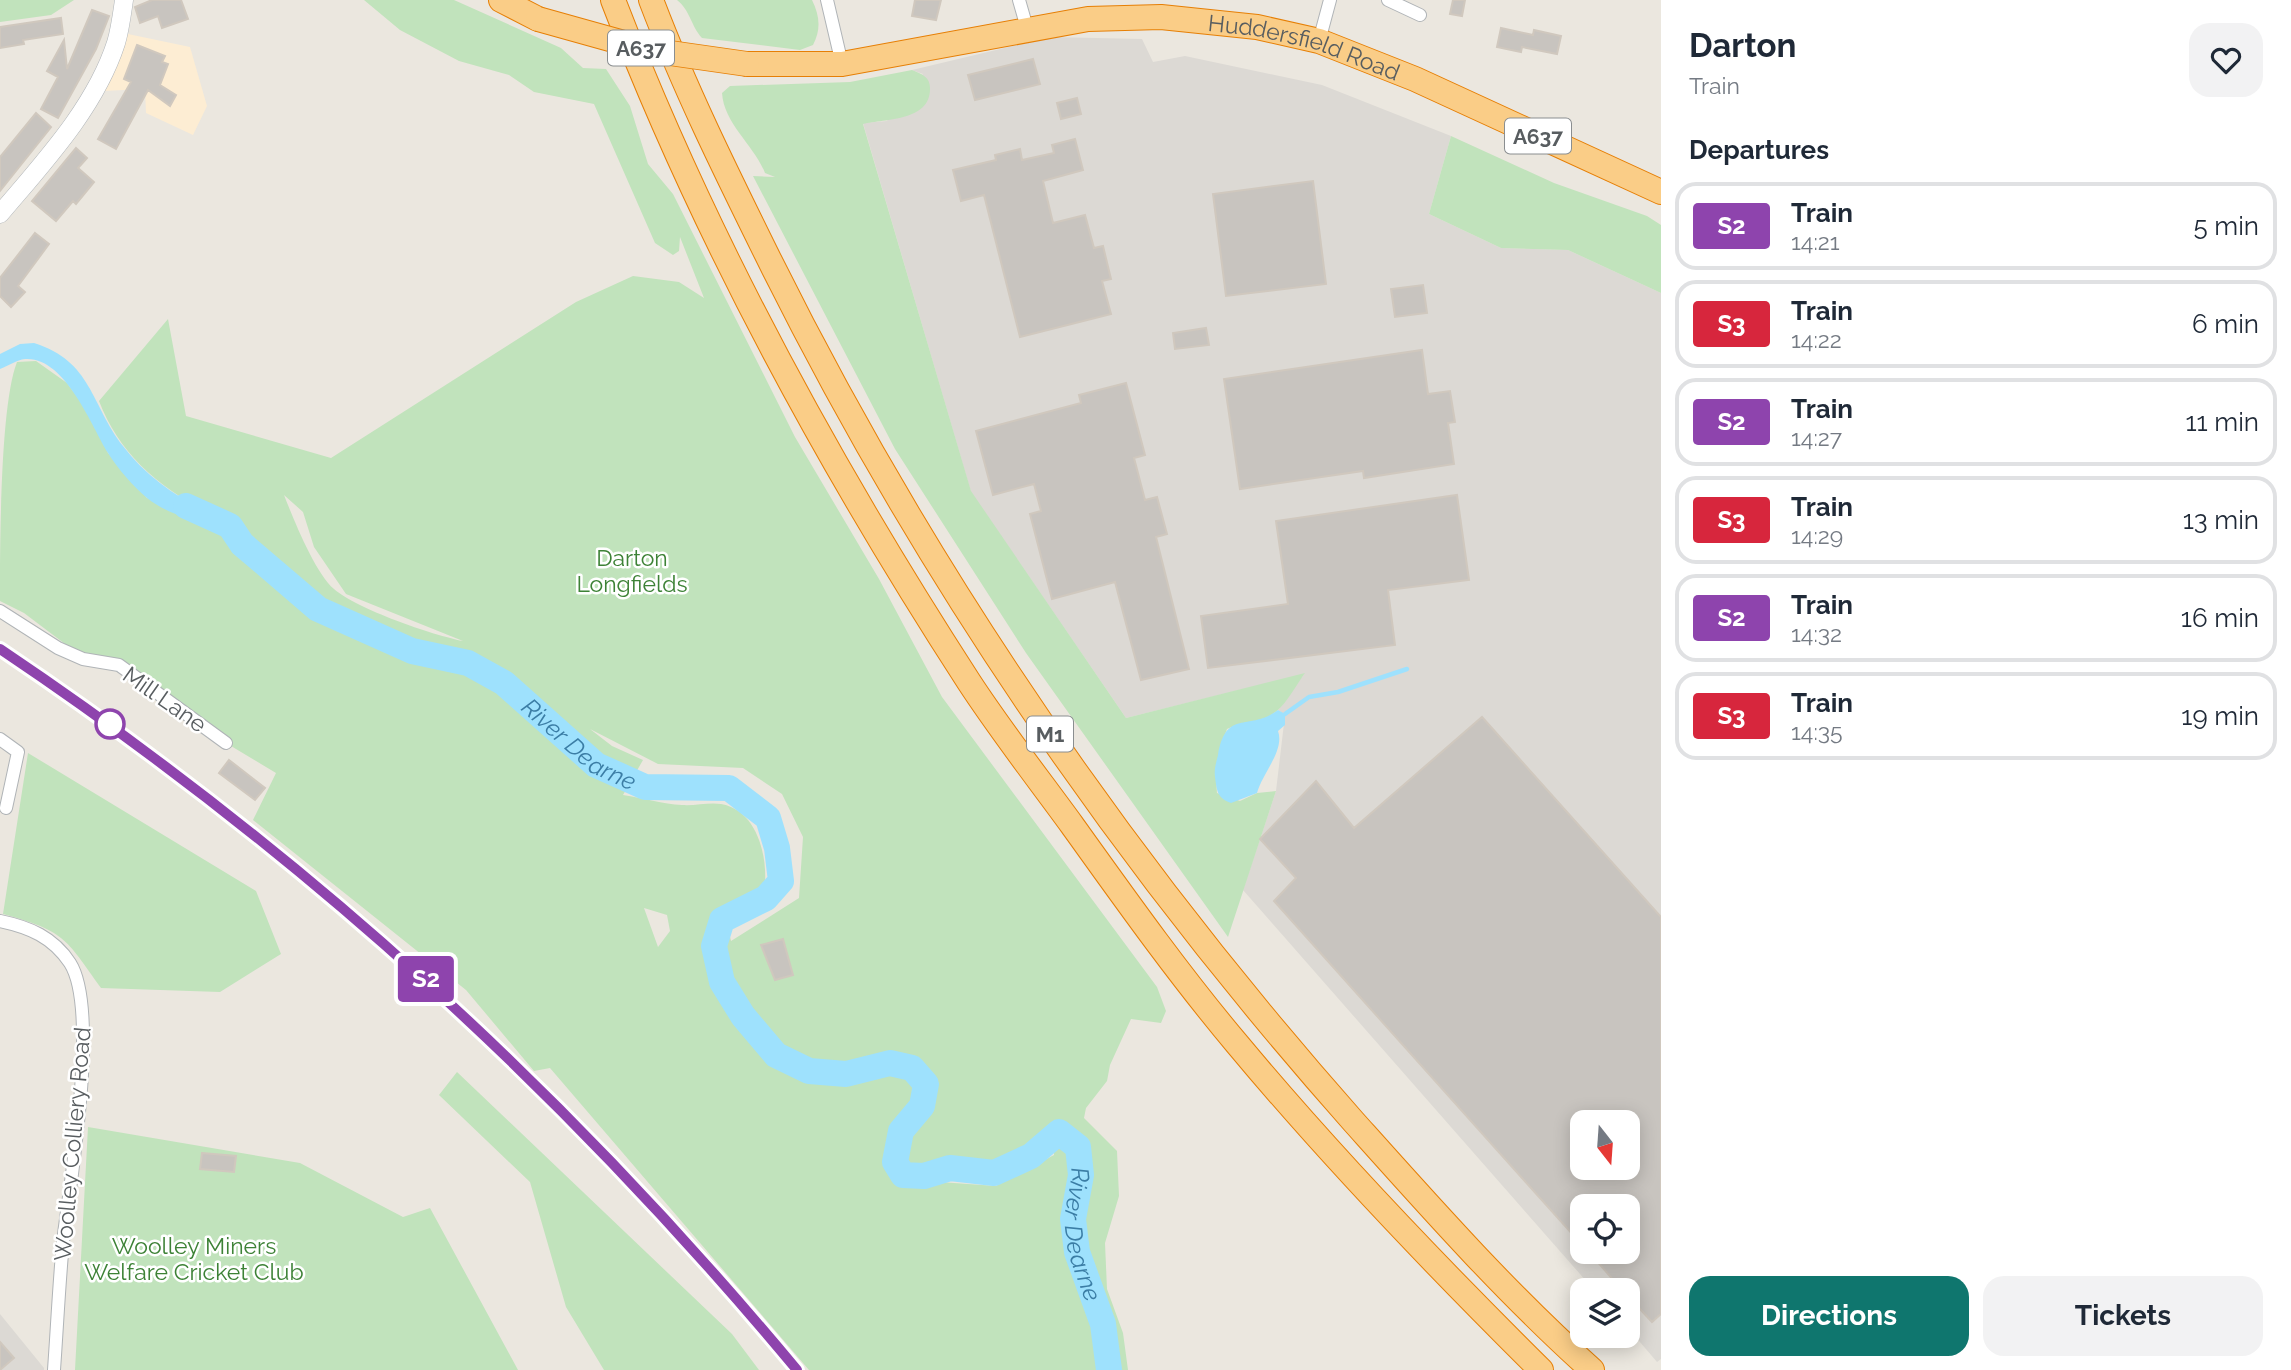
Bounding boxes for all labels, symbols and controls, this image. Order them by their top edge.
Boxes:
street label: Huddersfield Road [1207,8,1404,85]
button: heart [2189,23,2263,97]
text: Darton [1689,26,1797,65]
road number: A637 [608,30,674,66]
text: Train [1689,72,1740,99]
road number: A637 [1505,118,1571,154]
text: Departures [1689,135,1829,165]
text: Train [1791,198,1853,228]
text: S2 [1717,211,1746,240]
text: 5 min [2193,211,2259,241]
text: 14:21 [1791,228,1840,255]
text: Train [1791,296,1853,326]
text: S3 [1718,309,1745,338]
text: 6 min [2192,309,2259,339]
text: 14:22 [1791,326,1842,353]
text: Train [1791,394,1853,424]
text: S2 [1717,407,1746,436]
text: 11 min [2185,407,2259,437]
text: 14:27 [1791,424,1842,451]
text: Train [1791,492,1853,522]
text: S3 [1718,505,1745,534]
text: 13 min [2183,505,2259,535]
text: 14:29 [1791,522,1843,549]
park label: Darton Longfields [576,544,688,597]
text: Train [1791,590,1853,620]
text: S2 [1717,603,1746,632]
text: 16 min [2181,603,2259,633]
text: 14:32 [1791,620,1842,647]
street label: Mill Lane [118,660,212,738]
text: Train [1791,688,1853,718]
water label: River Dearne [516,692,641,796]
text: S3 [1718,701,1745,730]
text: 19 min [2181,701,2259,731]
unlabelled marker [95,709,125,739]
road number: M1 [1027,716,1073,752]
text: 14:35 [1791,718,1843,745]
line badge: S2 [394,956,458,1002]
text: S2 [412,964,440,993]
street label: Woolley Colliery Road [48,1026,96,1262]
north arrow [1570,1110,1640,1180]
map controls [1570,1110,1640,1348]
water label: River Dearne [1059,1166,1108,1305]
button: locate [1570,1194,1640,1264]
park label: Woolley Miners Welfare Cricket Club [84,1232,304,1285]
button: Directions [1689,1276,1969,1356]
button: Tickets [1983,1276,2263,1356]
button: layers [1570,1278,1640,1348]

